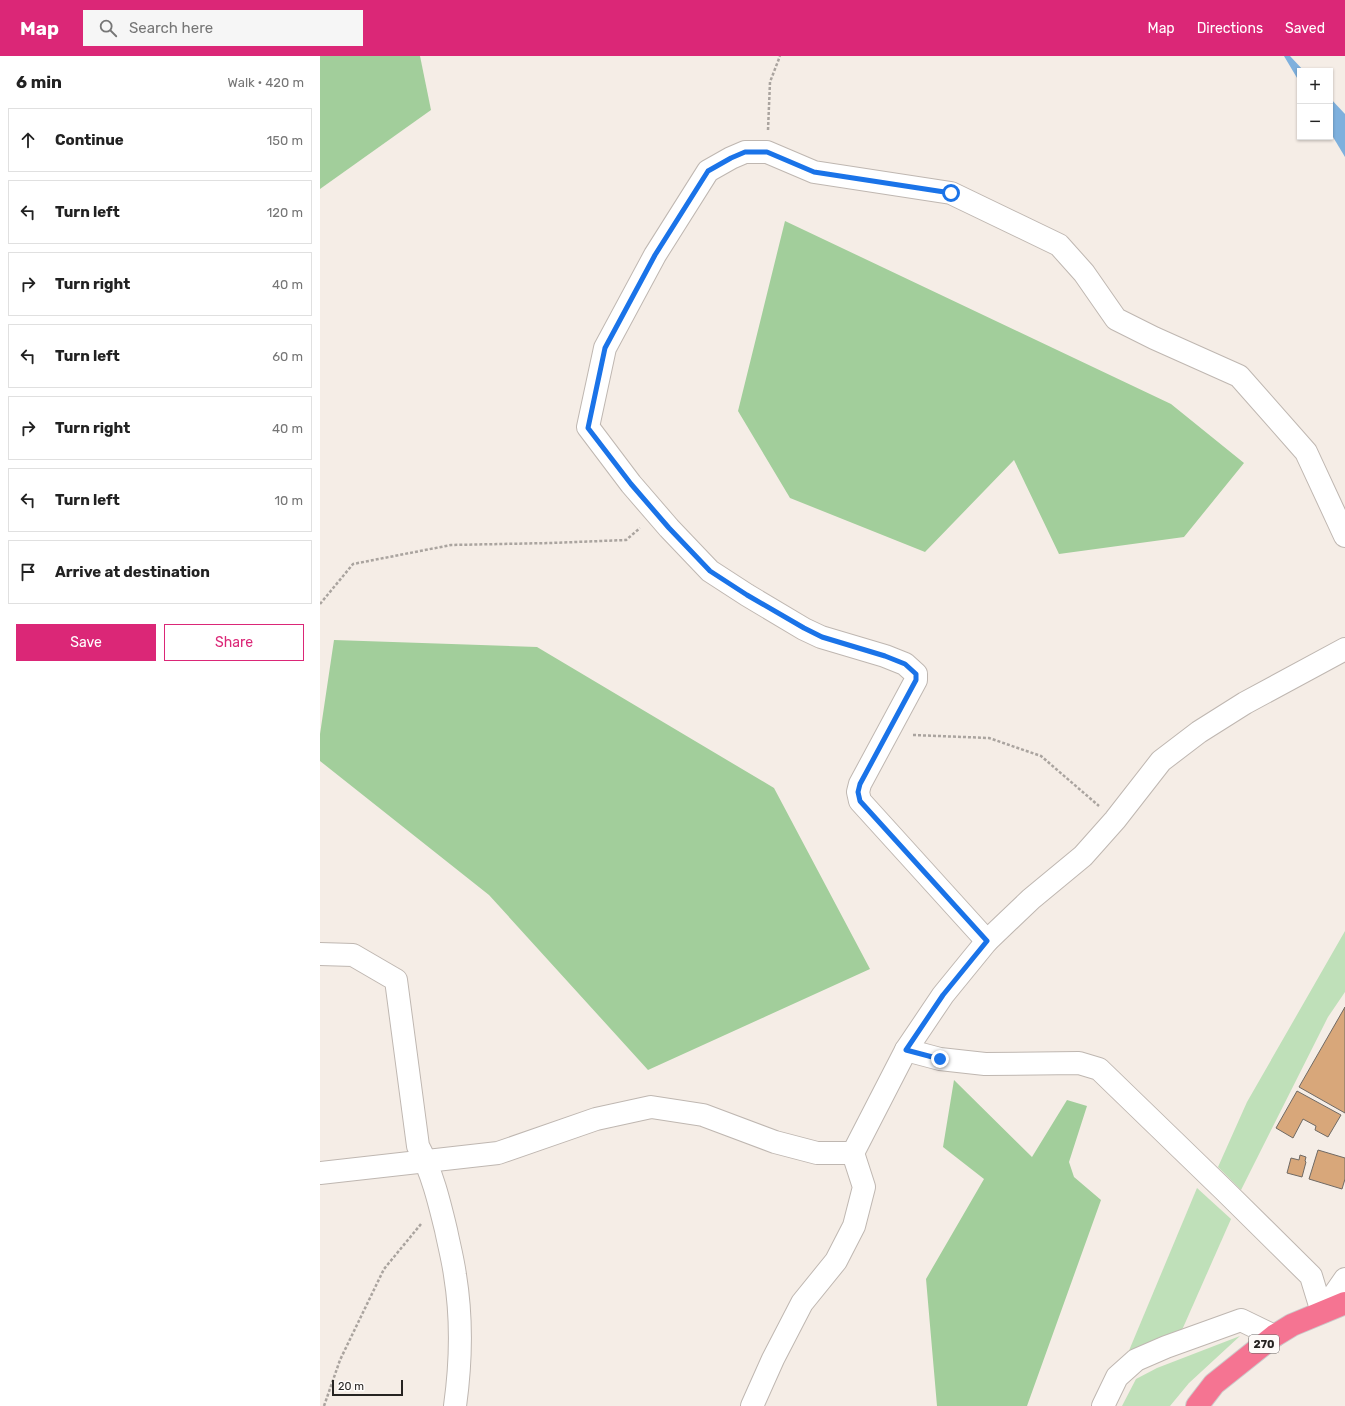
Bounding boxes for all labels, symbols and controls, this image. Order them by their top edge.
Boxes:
search box [83,10,363,46]
text: Map [20,17,59,40]
icon: search [97,17,119,39]
text: Search here [129,19,213,37]
text: Map [1148,20,1175,37]
text: Directions [1197,20,1263,37]
text: Saved [1285,20,1325,37]
map controls [1297,68,1333,140]
button: + [1297,68,1333,104]
text: 6 min [16,72,62,92]
text: Walk · 420 m [228,75,304,90]
button: − [1297,104,1333,140]
icon: ahead [17,129,39,151]
text: Continue [55,131,124,149]
text: 150 m [267,133,303,148]
route start [942,184,960,202]
icon: left [17,201,39,223]
text: Turn left [55,203,120,221]
text: 120 m [267,205,303,220]
icon: right [17,273,39,295]
text: Turn right [55,275,130,293]
text: 40 m [272,277,303,292]
icon: left [17,345,39,367]
text: Turn left [55,347,120,365]
text: 60 m [272,349,303,364]
icon: right [17,417,39,439]
text: Turn right [55,419,130,437]
text: 40 m [272,421,303,436]
icon: left [17,489,39,511]
text: Turn left [55,491,120,509]
text: 10 m [274,493,303,508]
icon: arrive [17,561,39,583]
text: Arrive at destination [55,563,210,581]
button: Save [16,624,156,661]
button: Share [164,624,304,661]
route end [931,1050,949,1068]
road number: 270 [1249,1335,1279,1353]
scale bar [332,1378,403,1397]
text: 20 m [338,1380,364,1393]

